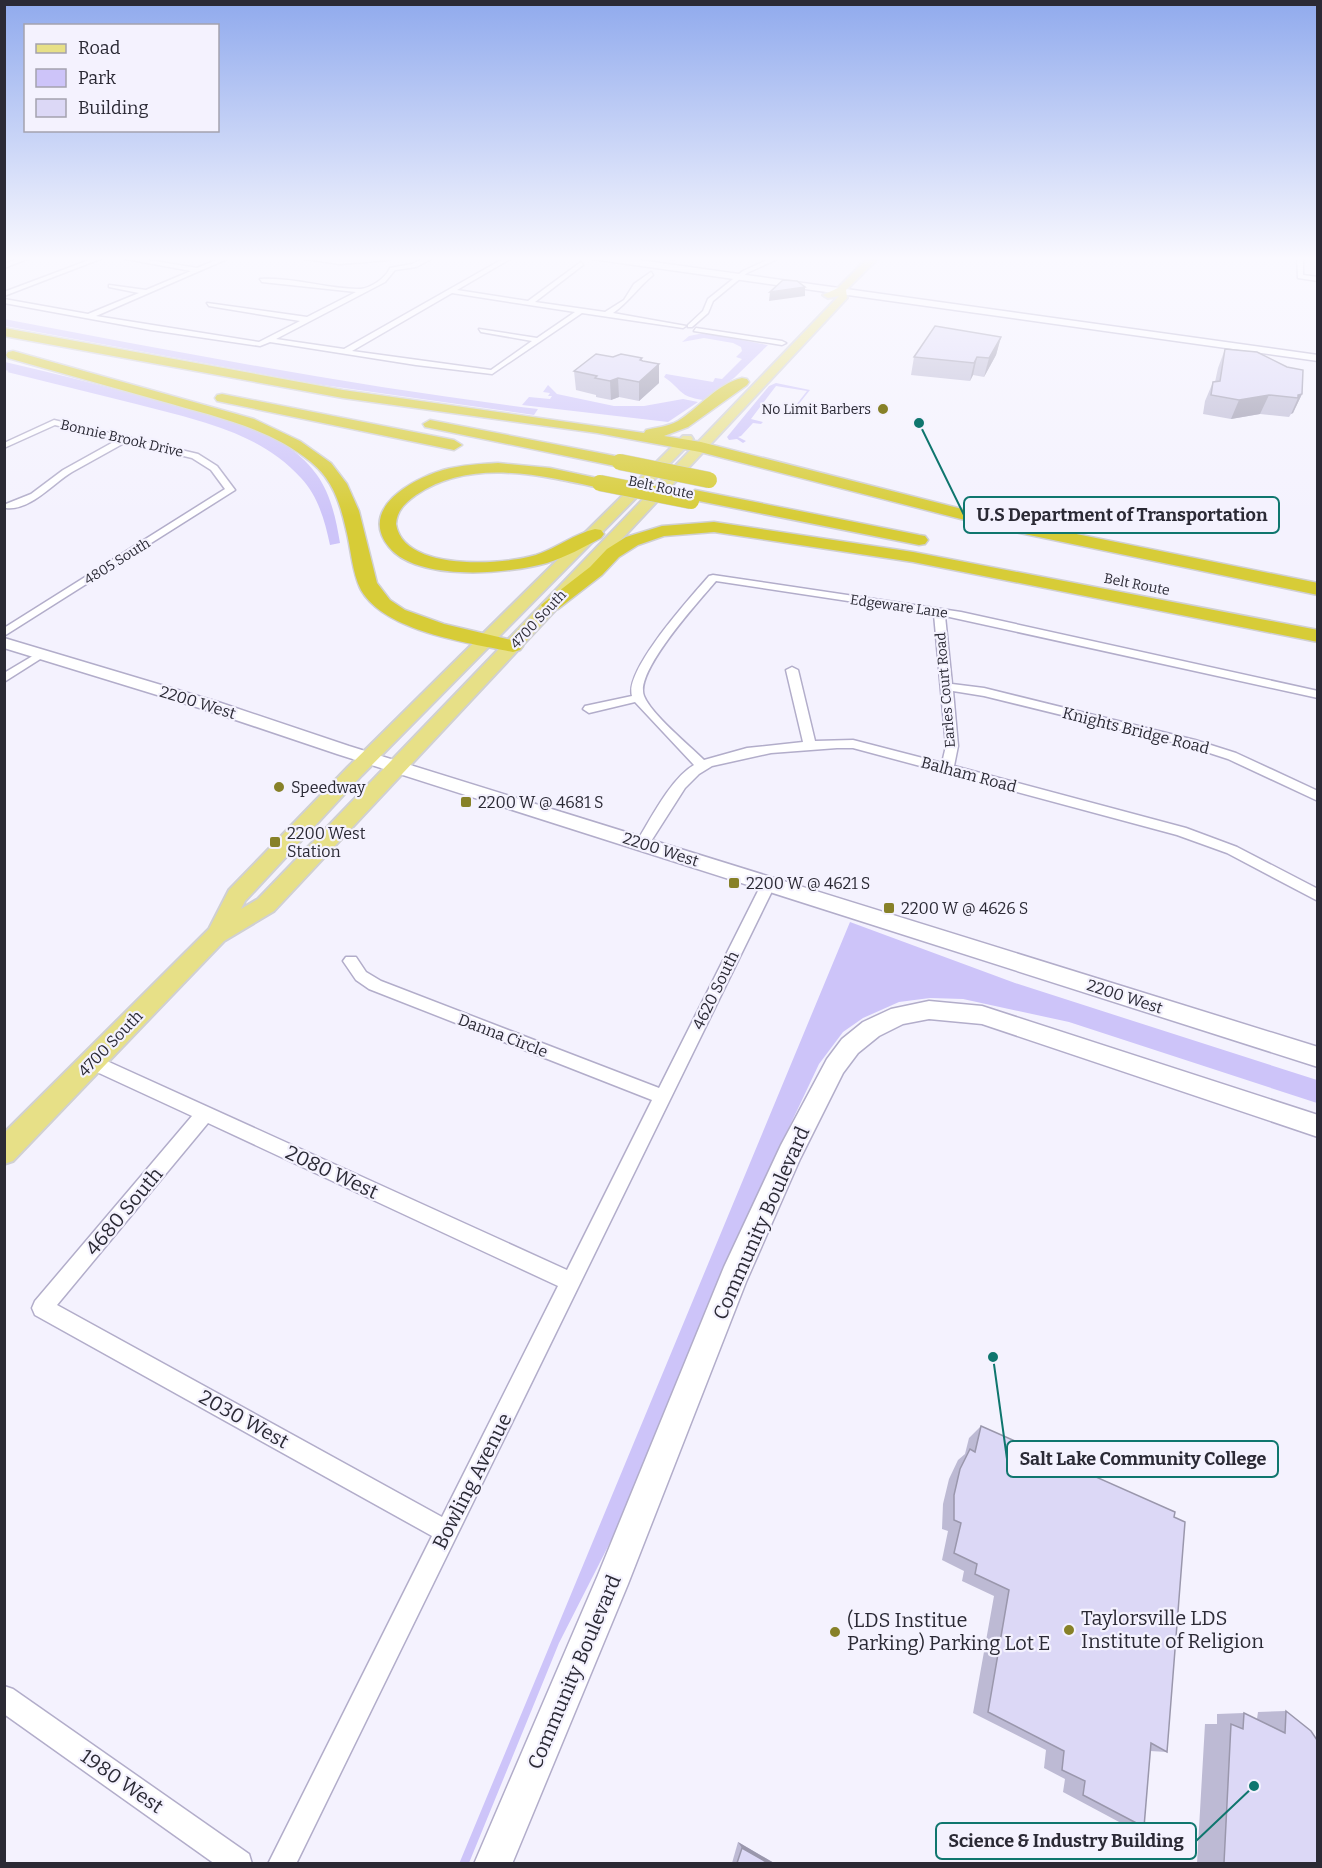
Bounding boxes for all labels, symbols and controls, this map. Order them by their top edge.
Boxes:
legend [24,24,219,132]
text: Road [78,37,121,59]
text: Park [78,67,117,89]
text: Building [78,97,149,119]
place label: No Limit Barbers [761,401,871,418]
marker: No Limit Barbers [876,402,890,416]
street label: Bonnie Brook Drive [59,416,185,461]
street label: Belt Route [627,472,695,503]
callout: U.S Department of Transportation [964,497,1279,533]
text: U.S Department of Transportation [976,504,1268,526]
street label: 4805 South [81,534,154,588]
street label: Belt Route [1103,570,1171,599]
street label: 4700 South [507,586,570,652]
street label: Edgeware Lane [849,591,949,622]
street label: Earles Court Road [932,632,959,748]
street label: 2200 West [158,682,238,723]
street label: Knights Bridge Road [1061,703,1212,758]
street label: Balham Road [919,753,1019,796]
place label: Speedway [291,778,366,797]
marker: Speedway [272,780,286,794]
place label: 2200 W @ 4681 S [478,793,604,812]
marker: 2200 W @ 4681 S [459,795,473,809]
place label: 2200 West Station [287,824,366,861]
street label: 2200 West [621,828,701,871]
marker: 2200 West Station [268,835,282,849]
place label: 2200 W @ 4621 S [746,874,870,893]
marker: 2200 W @ 4621 S [727,876,741,890]
place label: 2200 W @ 4626 S [901,899,1028,918]
marker: 2200 W @ 4626 S [882,901,896,915]
street label: 4620 South [688,948,743,1033]
street label: 2200 West [1085,975,1165,1018]
street label: 4700 South [74,1006,147,1080]
street label: Danna Circle [455,1010,550,1061]
street label: Community Boulevard [708,1123,814,1323]
street label: 2080 West [282,1140,382,1204]
street label: 4680 South [80,1162,168,1260]
street label: 2030 West [195,1385,293,1453]
street label: Bowling Avenue [427,1409,517,1553]
callout: Salt Lake Community College [1007,1441,1278,1477]
text: Salt Lake Community College [1020,1448,1267,1470]
street label: Community Boulevard [522,1571,626,1773]
place label: Taylorsville LDS Institute of Religion [1081,1606,1264,1653]
place label: (LDS Institue Parking) Parking Lot E [847,1608,1050,1655]
marker: Taylorsville LDS Institute of Religion [1062,1623,1076,1637]
marker: (LDS Institue Parking) Parking Lot E [828,1625,842,1639]
street label: 1980 West [76,1744,168,1818]
callout: Science & Industry Building [936,1823,1196,1859]
text: Science & Industry Building [948,1830,1184,1852]

